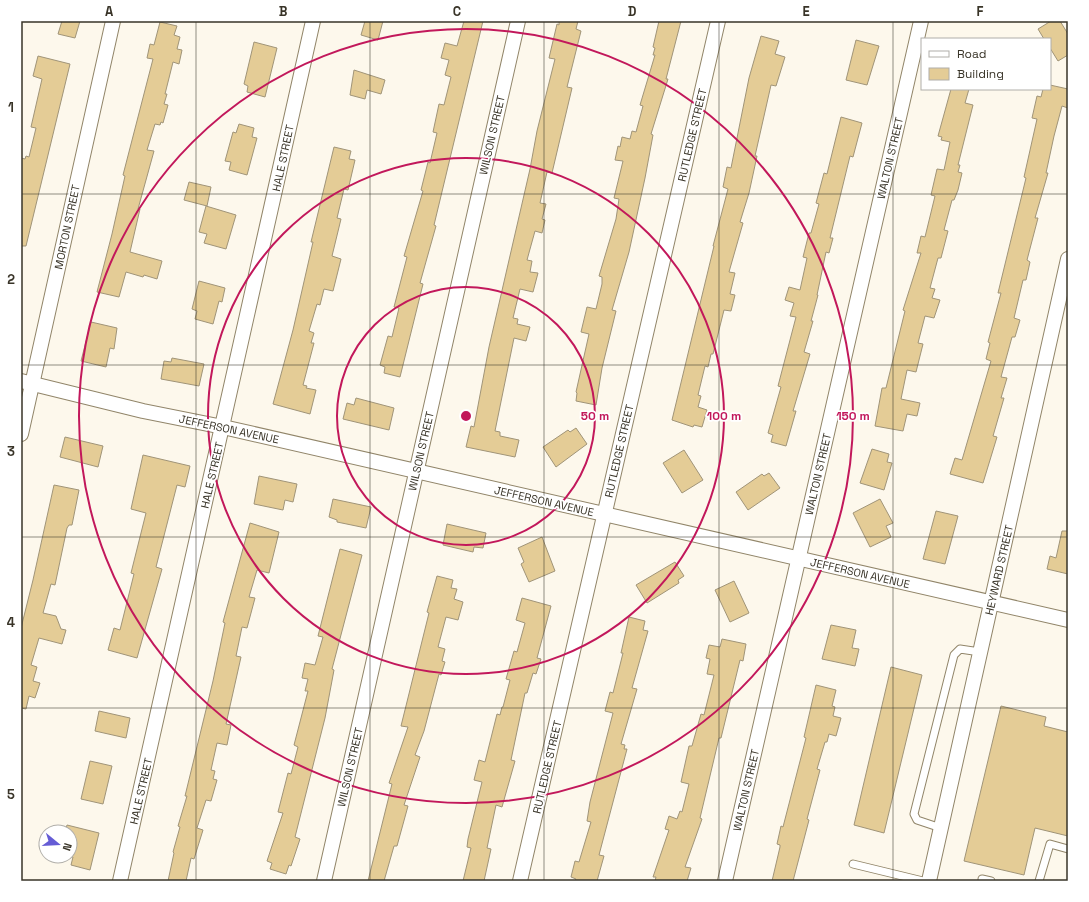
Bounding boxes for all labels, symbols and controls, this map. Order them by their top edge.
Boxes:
text: A [105,3,114,20]
text: B [279,3,288,20]
text: C [453,3,461,20]
text: D [628,3,637,20]
text: E [802,3,810,20]
text: F [977,3,984,20]
legend [921,38,1051,90]
text: Road [957,46,986,62]
text: Building [957,66,1004,82]
street label: RUTLEDGE STREET [674,87,710,183]
street label: WILSON STREET [476,93,508,176]
text: 1 [8,99,14,116]
street label: WALTON STREET [874,115,906,200]
street label: HALE STREET [269,123,297,193]
street label: MORTON STREET [51,183,83,271]
text: 2 [7,271,15,288]
street label: RUTLEDGE STREET [601,403,637,499]
text: 50 m [581,408,609,424]
text: 100 m [707,408,741,424]
text: 150 m [836,408,870,424]
street label: WILSON STREET [405,409,437,492]
centre of rings [459,409,473,423]
street label: JEFFERSON AVENUE [178,412,280,446]
street label: WALTON STREET [802,431,834,516]
street label: HALE STREET [198,440,227,510]
text: 3 [7,443,15,460]
street label: JEFFERSON AVENUE [493,483,595,519]
street label: HEYWARD STREET [982,523,1016,616]
street label: JEFFERSON AVENUE [809,555,911,591]
text: 4 [7,614,15,631]
street label: RUTLEDGE STREET [529,719,565,815]
street label: WILSON STREET [334,725,366,808]
street label: WALTON STREET [730,747,762,832]
street label: HALE STREET [127,756,156,826]
text: 5 [7,786,15,803]
north arrow [38,824,78,864]
text: N [60,841,75,853]

